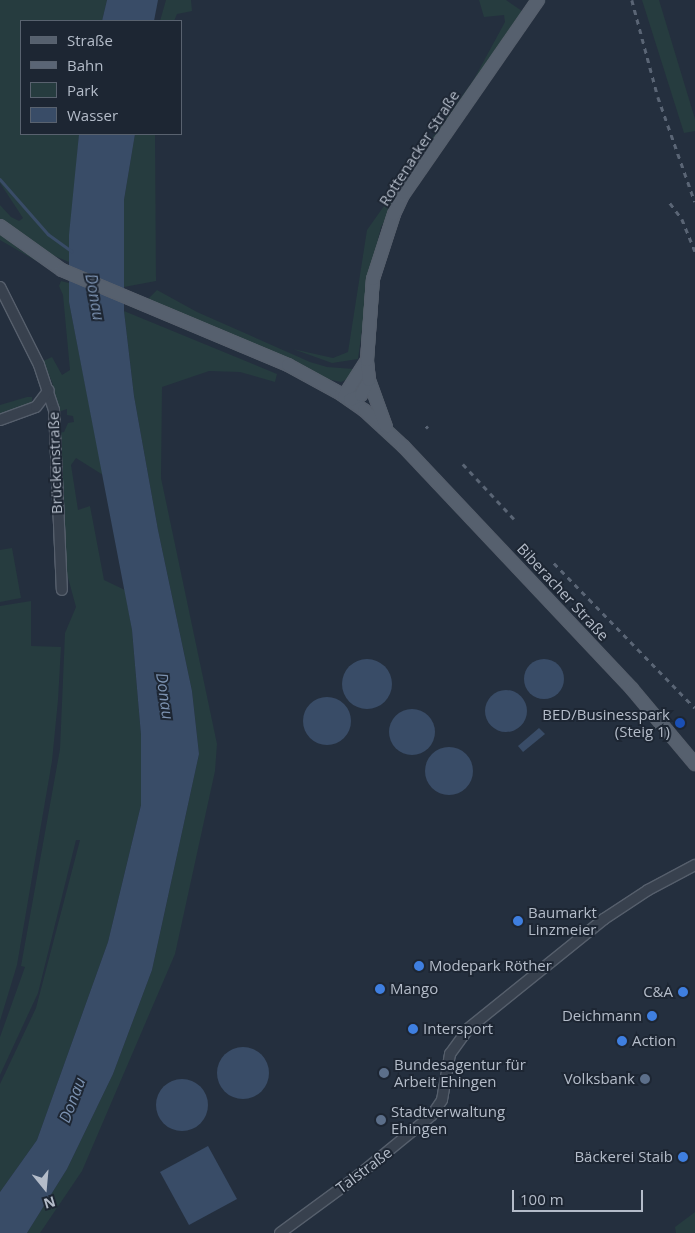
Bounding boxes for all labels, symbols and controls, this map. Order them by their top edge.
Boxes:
legend [20,20,182,135]
text: Straße [67,30,113,50]
text: Bahn [67,55,103,75]
text: Park [67,80,98,100]
street label: Rottenacker Straße [375,87,463,209]
text: Wasser [67,105,118,125]
water label: Donau [81,272,109,322]
street label: Brückenstraße [44,412,66,514]
street label: Biberacher Straße [513,540,613,644]
water label: Donau [152,671,178,721]
place label: BED/Businesspark (Steig 1) [542,705,670,740]
marker: BED/Businesspark (Steig 1) [674,717,686,729]
place label: Baumarkt Linzmeier [528,903,597,938]
marker: Baumarkt Linzmeier [512,915,524,927]
place label: Modepark Röther [429,957,552,975]
marker: Modepark Röther [413,960,425,972]
place label: Mango [390,980,438,998]
marker: Mango [374,983,386,995]
place label: C&A [643,983,673,1001]
marker: C&A [677,986,689,998]
place label: Deichmann [562,1007,642,1025]
marker: Deichmann [646,1010,658,1022]
place label: Intersport [423,1020,493,1038]
marker: Intersport [407,1023,419,1035]
place label: Action [632,1032,676,1050]
marker: Action [616,1035,628,1047]
place label: Bundesagentur für Arbeit Ehingen [394,1055,526,1090]
marker: Bundesagentur für Arbeit Ehingen [378,1067,390,1079]
place label: Volksbank [564,1070,635,1088]
marker: Volksbank [639,1073,651,1085]
water label: Donau [55,1075,89,1125]
place label: Stadtverwaltung Ehingen [391,1102,505,1137]
marker: Stadtverwaltung Ehingen [375,1114,387,1126]
street label: Talstraße [333,1143,395,1197]
place label: Bäckerei Staib [574,1148,673,1166]
marker: Bäckerei Staib [677,1151,689,1163]
north arrow [20,1163,70,1213]
scale bar [515,1180,646,1212]
text: 100 m [520,1189,564,1209]
text: N [41,1192,58,1214]

